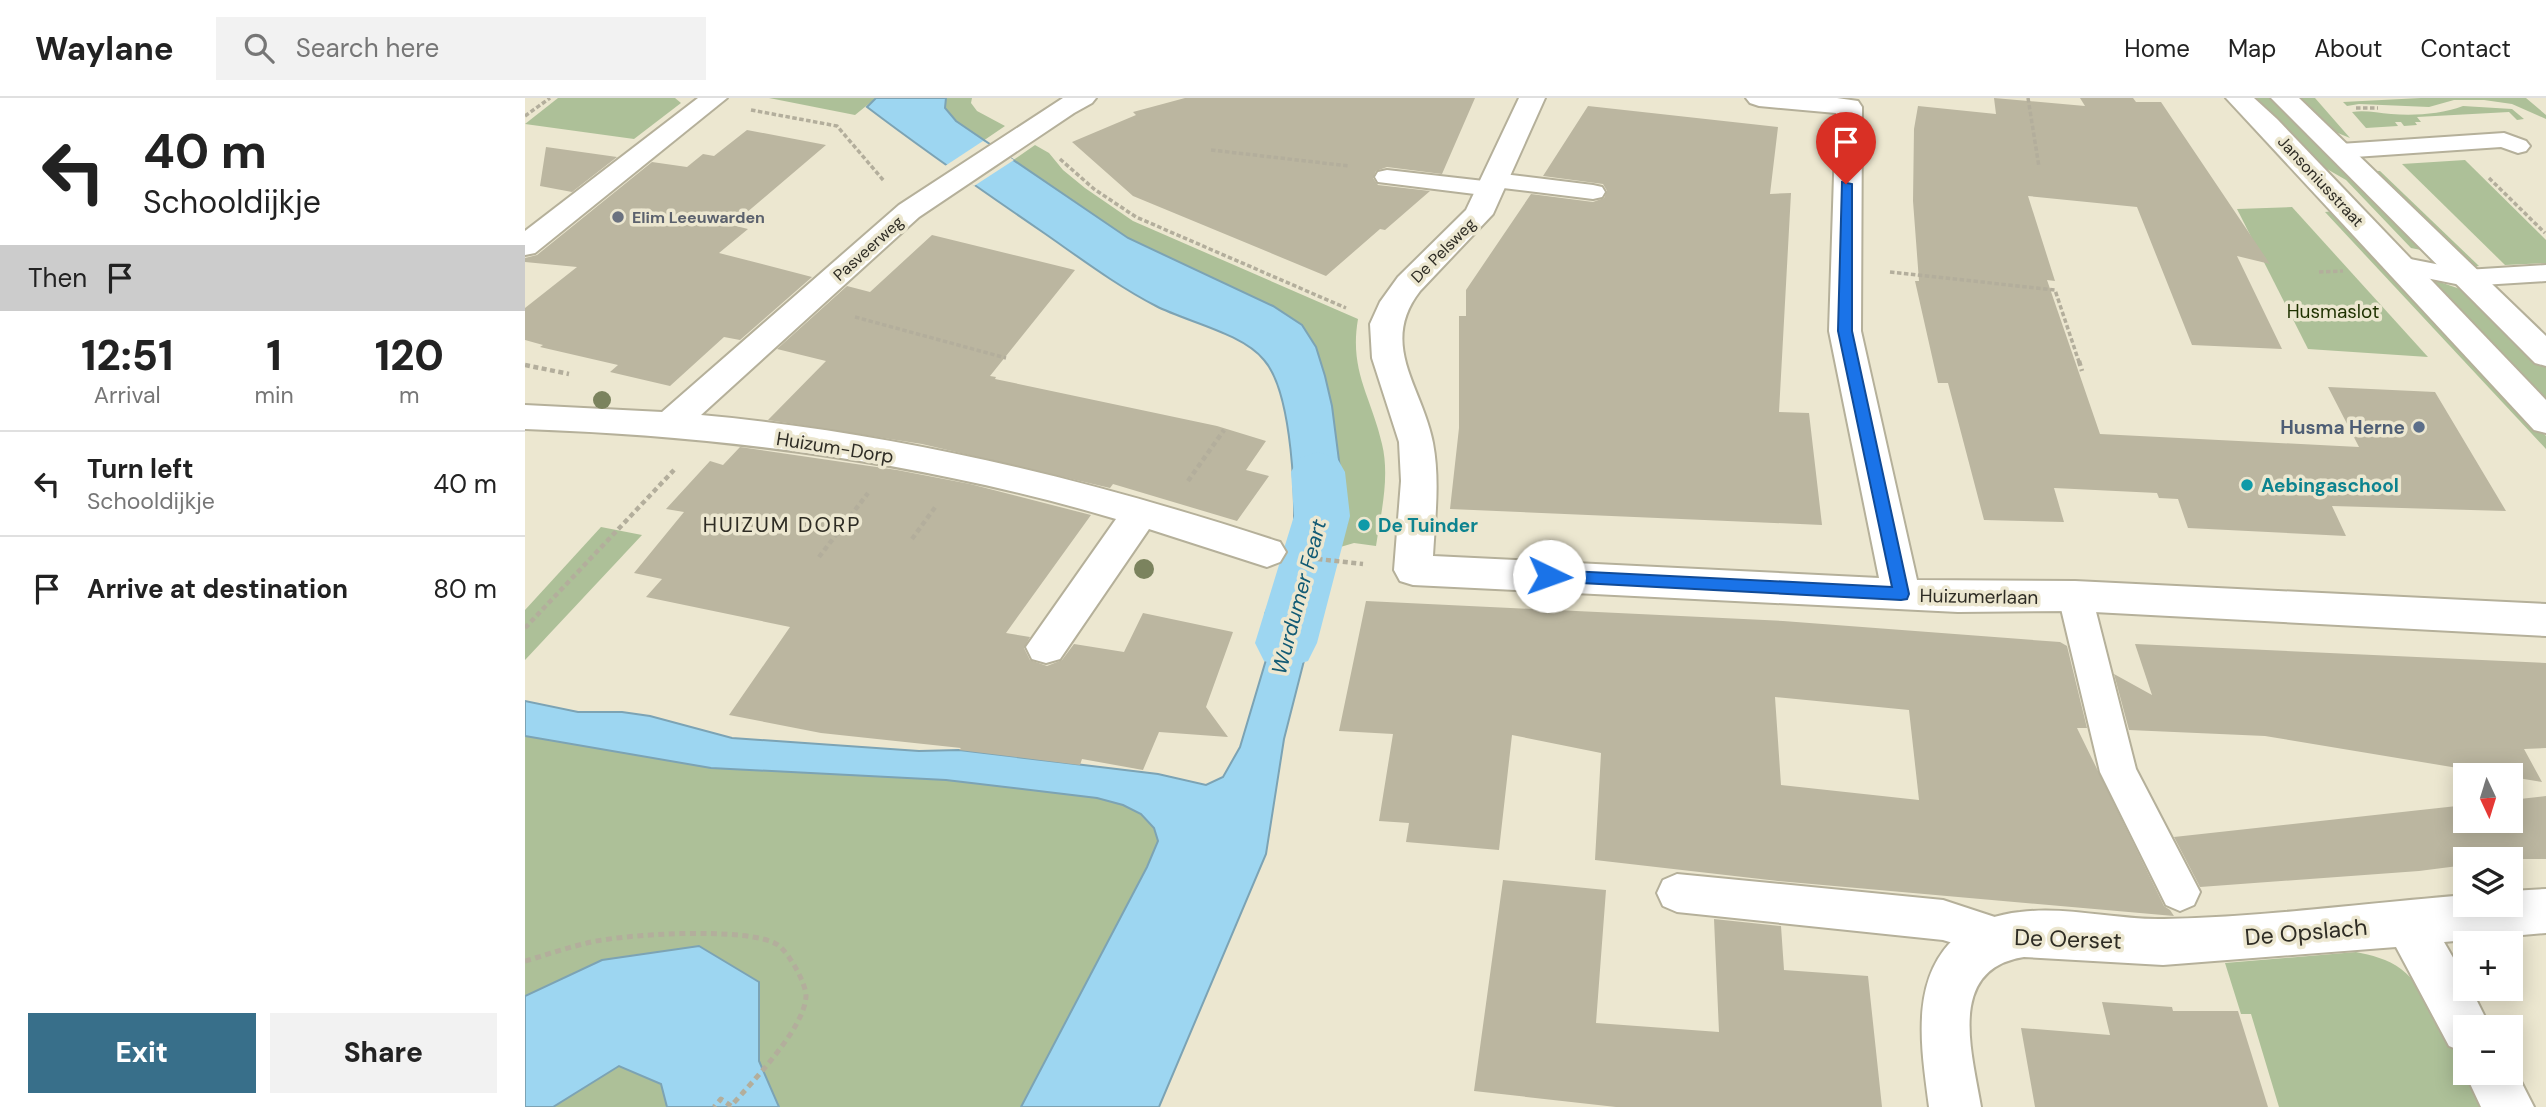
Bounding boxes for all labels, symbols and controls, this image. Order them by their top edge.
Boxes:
search box [216,17,706,80]
text: Waylane [35,27,174,70]
icon: search [240,29,278,67]
text: Search here [296,31,439,65]
text: Home [2124,33,2190,64]
text: Map [2228,33,2276,64]
text: About [2314,33,2383,64]
text: Contact [2421,33,2511,64]
pin [1816,112,1876,184]
text: 40 m [143,119,267,183]
icon: arrive [1827,123,1865,161]
icon: left [28,126,119,217]
street label: Jansoniusstraat [2273,131,2368,231]
text: Schooldijkje [143,181,321,223]
place label: Elim Leeuwarden [632,207,765,228]
marker: Elim Leeuwarden [610,209,626,225]
street label: Pasveerweg [829,211,908,285]
street label: De Pelsweg [1406,213,1480,287]
icon: arrive [101,259,139,297]
text: Then [28,261,87,295]
park label: Husmaslot [2287,299,2379,324]
text: 12:51 [81,328,173,383]
text: 1 [266,328,282,383]
text: 120 [375,328,444,383]
text: Arrival [94,380,161,410]
text: min [254,380,294,410]
text: m [399,380,420,410]
place label: Husma Herne [2280,415,2405,440]
marker: Husma Herne [2411,419,2427,435]
street label: Huizum-Dorp [774,426,895,469]
text: Turn left [87,452,194,486]
icon: left [28,465,66,503]
text: 40 m [433,467,497,501]
place label: Aebingaschool [2261,473,2399,498]
marker: Aebingaschool [2239,477,2255,493]
text: Schooldijkje [87,486,215,516]
district label: HUIZUM DORP [703,511,861,539]
place label: De Tuinder [1378,513,1478,538]
water label: Wurdumer Feart [1265,516,1333,678]
marker: De Tuinder [1356,517,1372,533]
position arrow [1512,539,1586,613]
icon: arrive [28,570,66,608]
text: Arrive at destination [87,572,348,606]
text: 80 m [433,572,497,606]
street label: Huizumerlaan [1920,583,2038,610]
north arrow [2453,763,2523,833]
map controls [2453,763,2523,1085]
button: layers [2453,847,2523,917]
street label: De Opslach [2244,912,2368,952]
street label: De Oerset [2014,922,2122,956]
button: + [2453,931,2523,1001]
button: Exit [28,1013,256,1093]
button: Share [270,1013,497,1093]
button: − [2453,1015,2523,1085]

